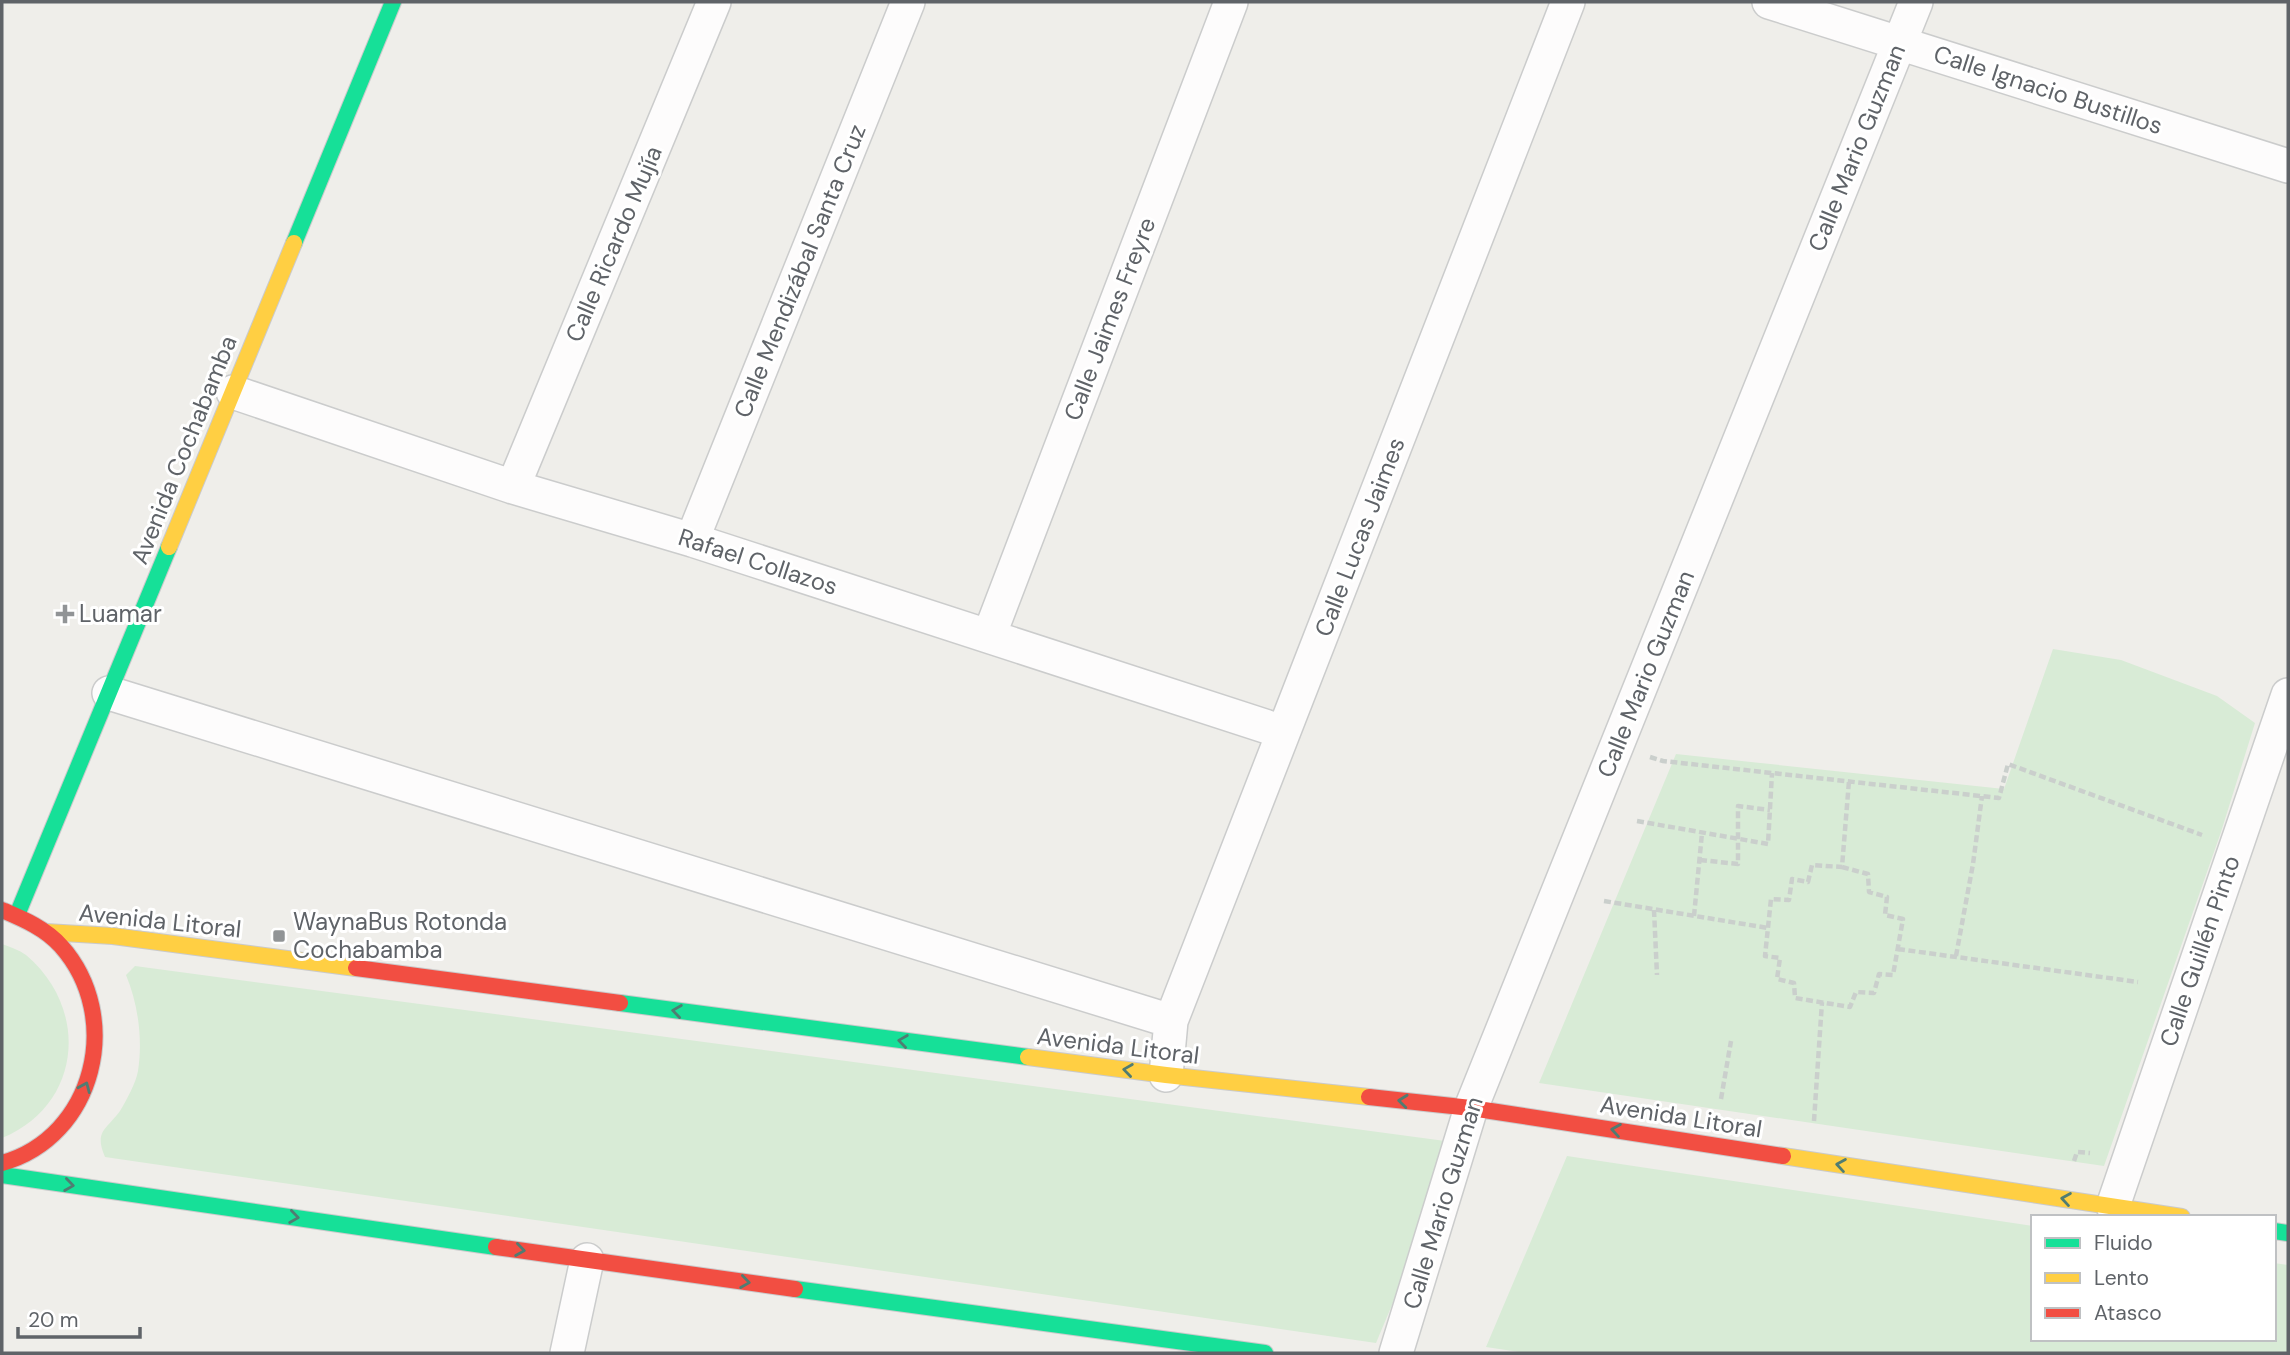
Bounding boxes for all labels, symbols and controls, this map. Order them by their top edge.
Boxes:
street label: Calle Ignacio Bustillos [1930,38,2167,141]
street label: Calle Mario Guzman [1801,40,1912,256]
street label: Calle Mendizábal Santa Cruz [726,120,873,422]
street label: Calle Ricardo Mujía [558,141,669,347]
street label: Calle Jaimes Freyre [1057,213,1163,425]
street label: Avenida Cochabamba [123,331,244,569]
street label: Calle Lucas Jaimes [1307,433,1412,641]
street label: Rafael Collazos [675,521,842,602]
street label: Calle Mario Guzman [1590,566,1701,782]
place label: Luamar [79,598,162,629]
marker: Luamar [57,606,73,622]
street label: Calle Guillén Pinto [2152,851,2247,1050]
street label: Avenida Litoral [77,897,243,944]
place label: WaynaBus Rotonda Cochabamba [293,906,507,965]
marker: WaynaBus Rotonda Cochabamba [271,928,287,944]
one-way arrow [671,1003,683,1018]
street label: Avenida Litoral [1035,1020,1201,1071]
one-way arrow [897,1033,909,1048]
one-way arrow [1122,1063,1134,1078]
one-way arrow [77,1082,91,1094]
street label: Avenida Litoral [1598,1088,1764,1145]
street label: Calle Mario Guzman [1395,1093,1490,1313]
one-way arrow [1397,1094,1408,1109]
one-way arrow [1611,1123,1622,1138]
one-way arrow [1835,1157,1847,1172]
one-way arrow [63,1177,75,1192]
one-way arrow [2060,1192,2072,1207]
one-way arrow [289,1210,300,1225]
legend [2031,1215,2276,1341]
text: Fluido [2094,1229,2153,1257]
one-way arrow [514,1242,525,1257]
text: Lento [2094,1264,2149,1292]
one-way arrow [739,1274,751,1289]
scale bar [18,1296,140,1340]
text: Atasco [2094,1299,2162,1327]
text: 20 m [28,1306,79,1334]

